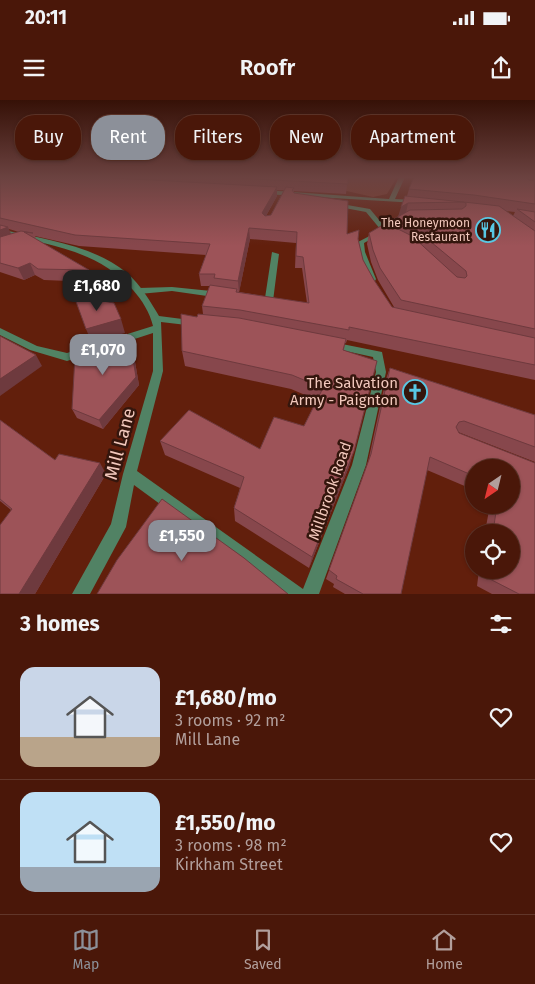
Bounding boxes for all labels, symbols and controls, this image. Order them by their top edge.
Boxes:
text: 20:11 [25,6,67,29]
icon: menu [20,54,48,82]
text: Roofr [240,54,295,81]
icon: share [487,54,515,82]
chip: Buy [15,115,81,160]
chip: Rent [91,115,165,160]
chip: Filters [175,115,260,160]
chip: New [270,115,341,160]
chip: Apartment [351,115,474,160]
place label: The Honeymoon Restaurant [381,216,471,244]
restaurant icon: The Honeymoon Restaurant [475,217,501,243]
pin: £1,680 [56,270,138,312]
text: £1,680 [74,276,120,295]
pin: £1,070 [62,334,144,376]
text: £1,070 [81,340,125,359]
place label: The Salvation Army - Paignton [290,374,398,409]
church icon: The Salvation Army - Paignton [402,379,428,405]
street label: Mill Lane [100,406,140,482]
street label: Millbrook Road [305,440,355,542]
north arrow [465,459,520,514]
map controls [465,459,520,579]
pin: £1,550 [141,520,223,562]
button: locate [465,524,520,579]
text: £1,550 [159,526,205,545]
icon: filters [487,610,515,638]
text: 3 homes [20,611,100,637]
text: £1,680/mo [175,685,277,711]
icon: home [60,687,120,747]
icon: heart [487,703,515,731]
text: 3 rooms · 92 m² [175,711,285,730]
text: Mill Lane [175,730,240,749]
text: £1,550/mo [175,810,275,836]
icon: home [60,812,120,872]
icon: heart [487,828,515,856]
text: 3 rooms · 98 m² [175,836,287,855]
text: Kirkham Street [175,855,283,874]
tab: Map [72,926,100,973]
tab: Saved [244,926,282,973]
tab: Home [426,926,463,973]

